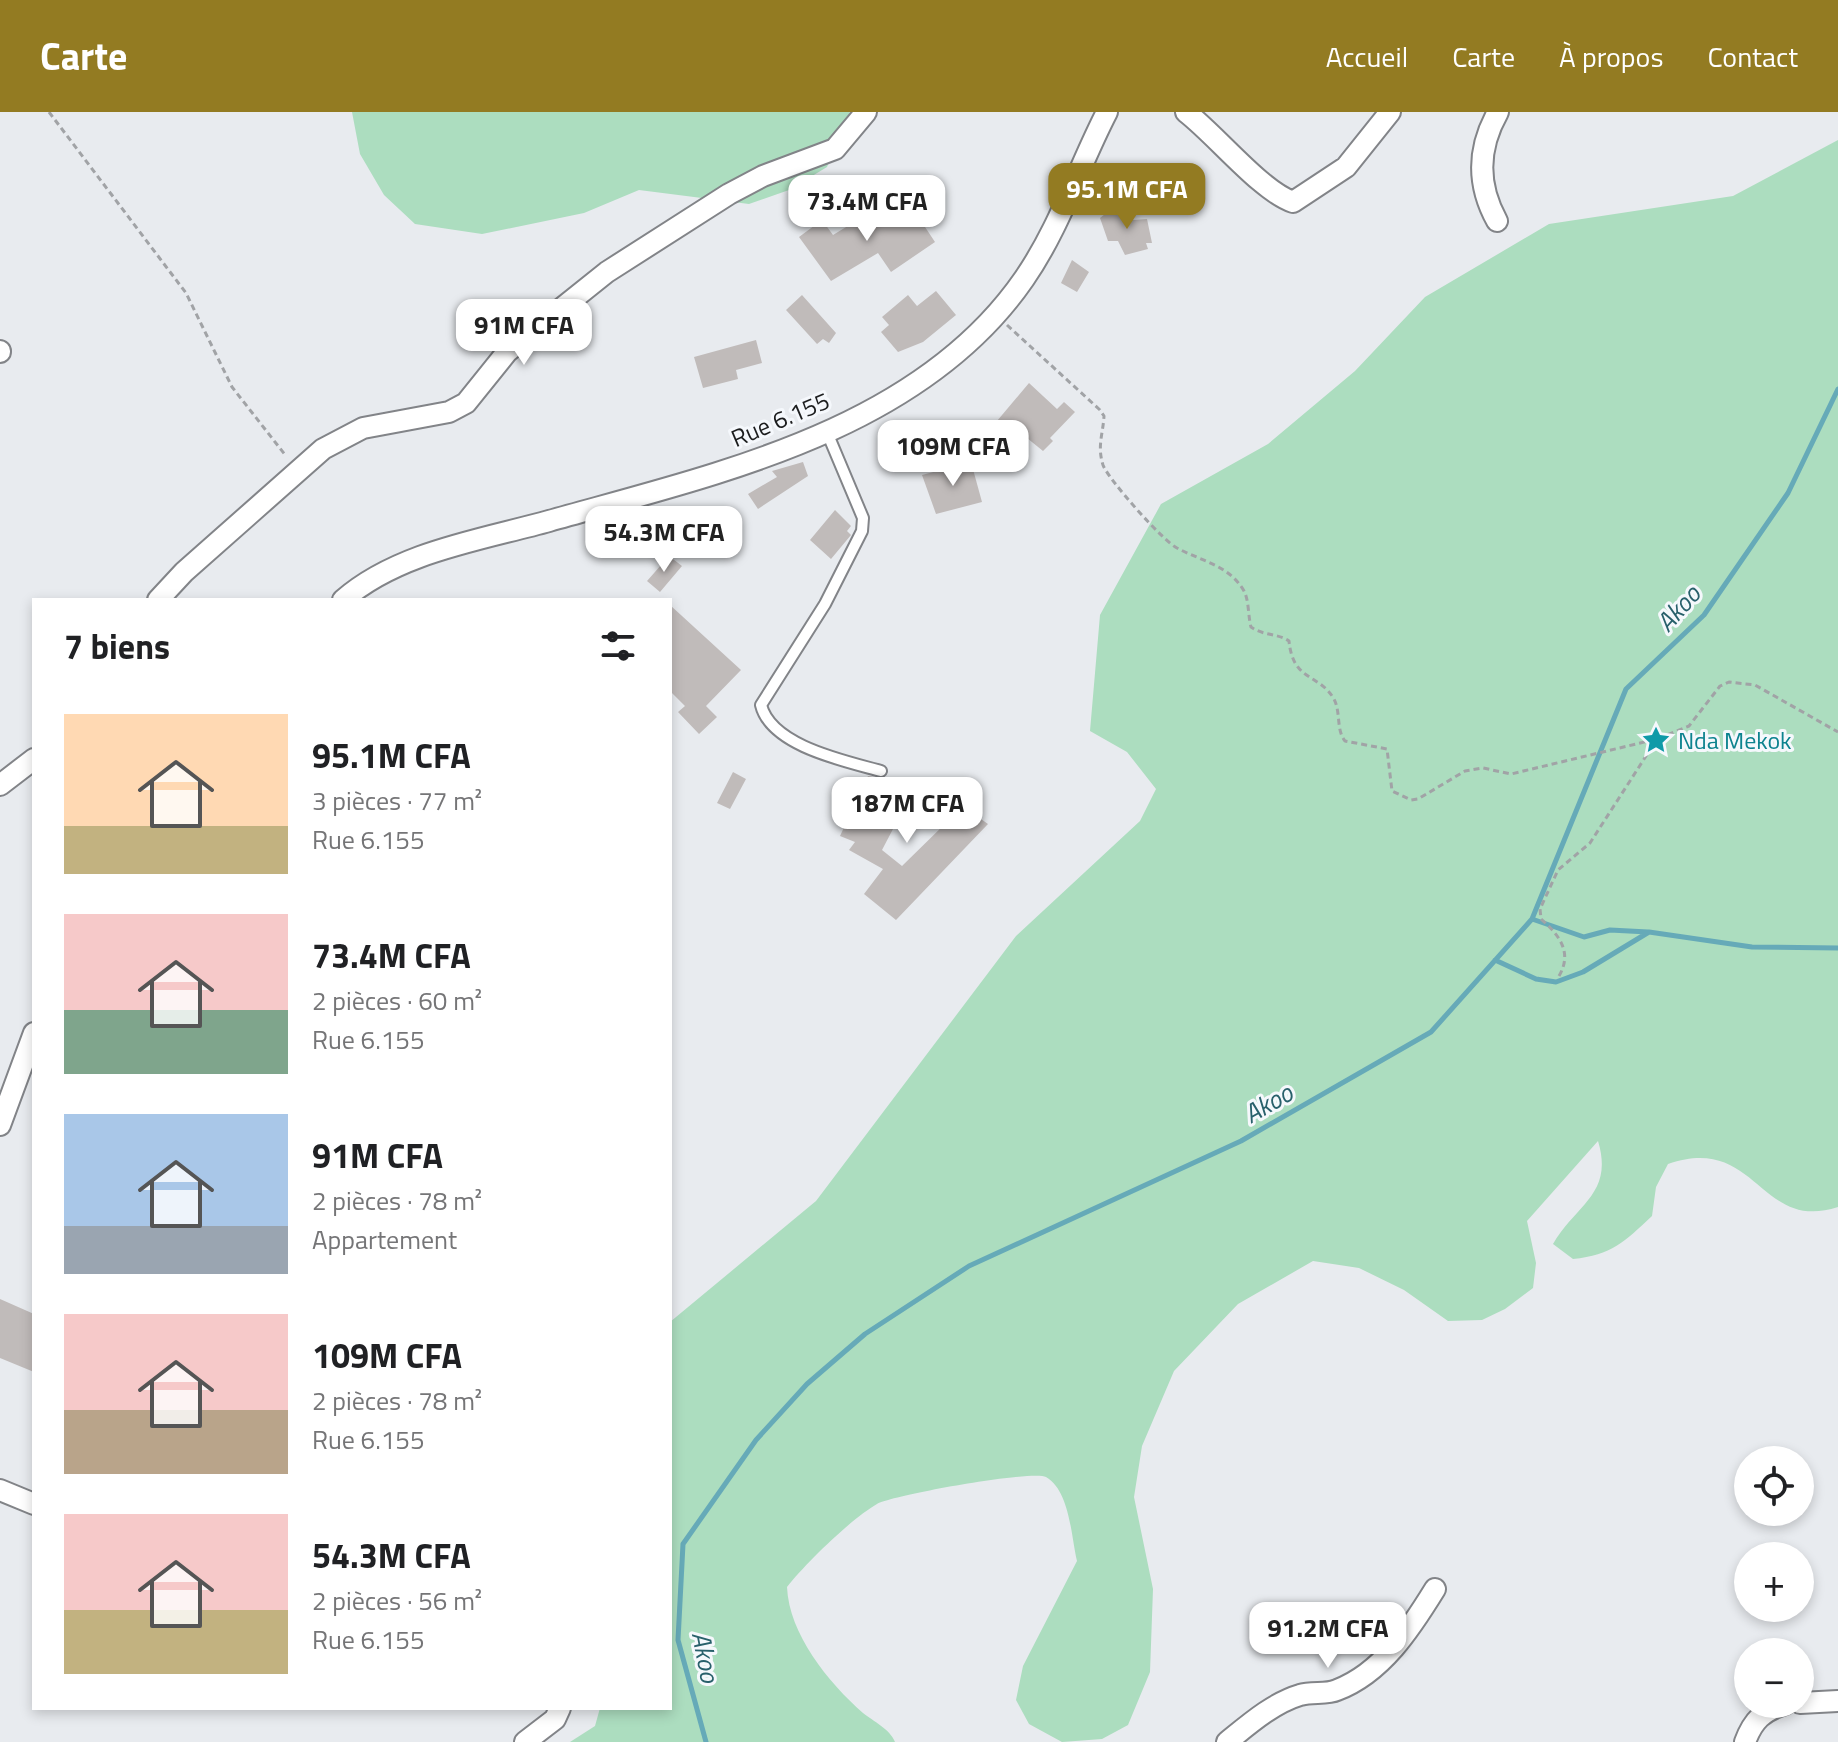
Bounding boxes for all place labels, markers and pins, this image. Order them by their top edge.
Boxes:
pin: 95.1M CFA [1035,163,1219,231]
pin: 73.4M CFA [775,175,959,243]
pin: 91M CFA [450,299,598,367]
pin: 109M CFA [870,420,1036,488]
pin: 54.3M CFA [572,506,756,574]
place label: Nda Mekok [1678,722,1792,758]
place icon: Nda Mekok [1641,725,1671,755]
pin: 187M CFA [824,777,990,845]
pin: 91.2M CFA [1236,1602,1420,1670]

